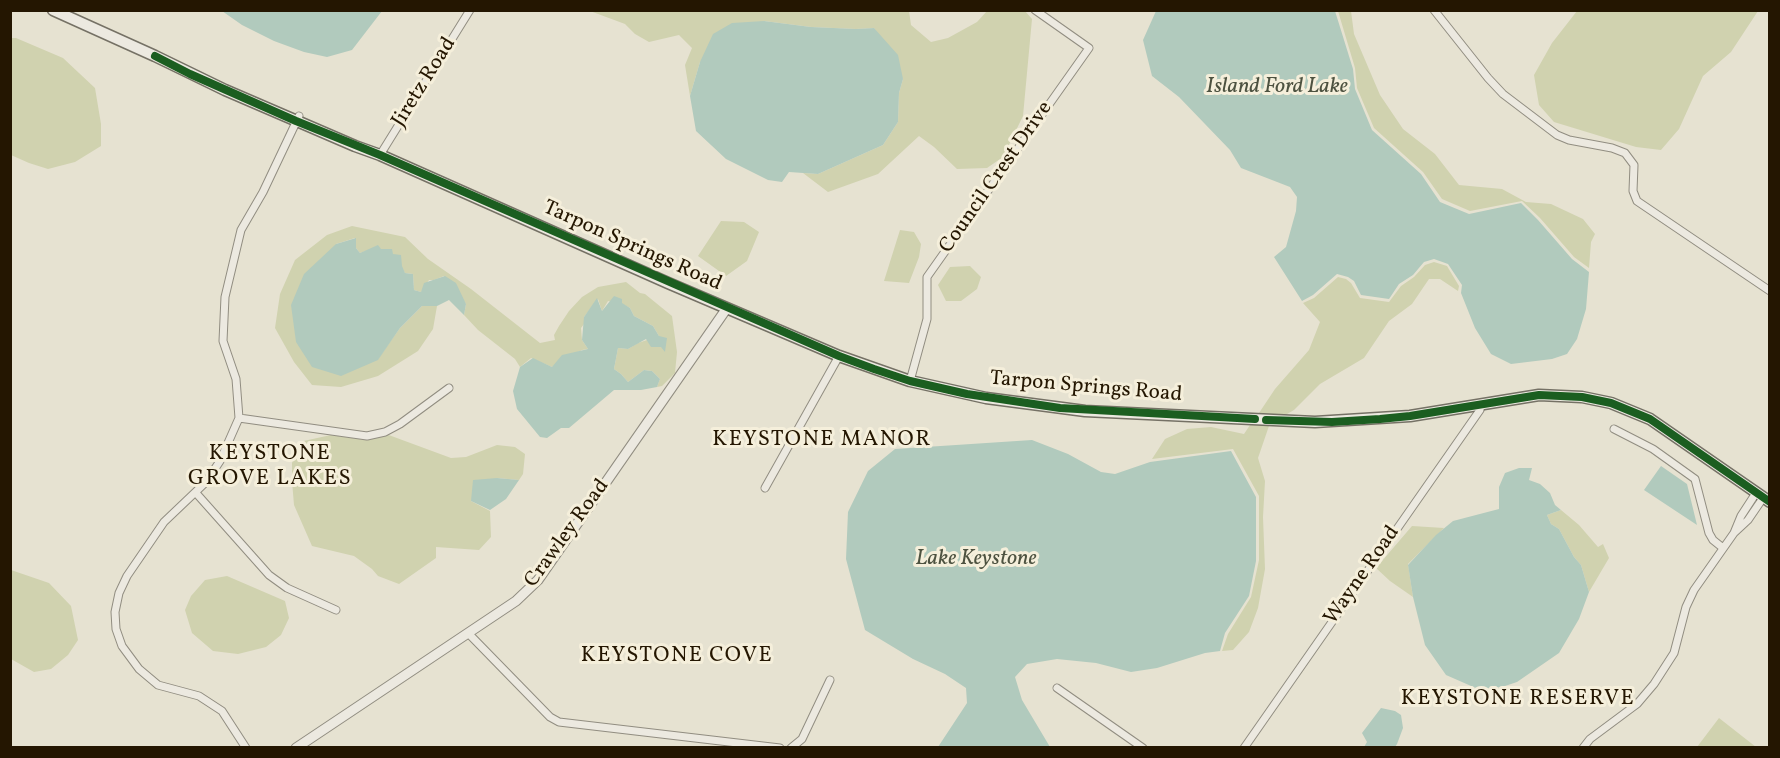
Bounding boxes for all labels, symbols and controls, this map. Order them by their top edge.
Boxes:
street label: Jiretz Road [387,33,463,133]
water label: Island Ford Lake [1206,75,1348,101]
street label: Council Crest Drive [935,97,1059,259]
street label: Tarpon Springs Road [539,196,725,298]
street label: Tarpon Springs Road [989,367,1183,409]
district label: KEYSTONE MANOR [712,428,932,454]
district label: KEYSTONE GROVE LAKES [188,442,352,494]
street label: Crawley Road [520,475,616,593]
street label: Wayne Road [1320,522,1406,630]
water label: Lake Keystone [916,547,1036,573]
district label: KEYSTONE COVE [581,644,773,670]
district label: KEYSTONE RESERVE [1401,687,1635,713]

